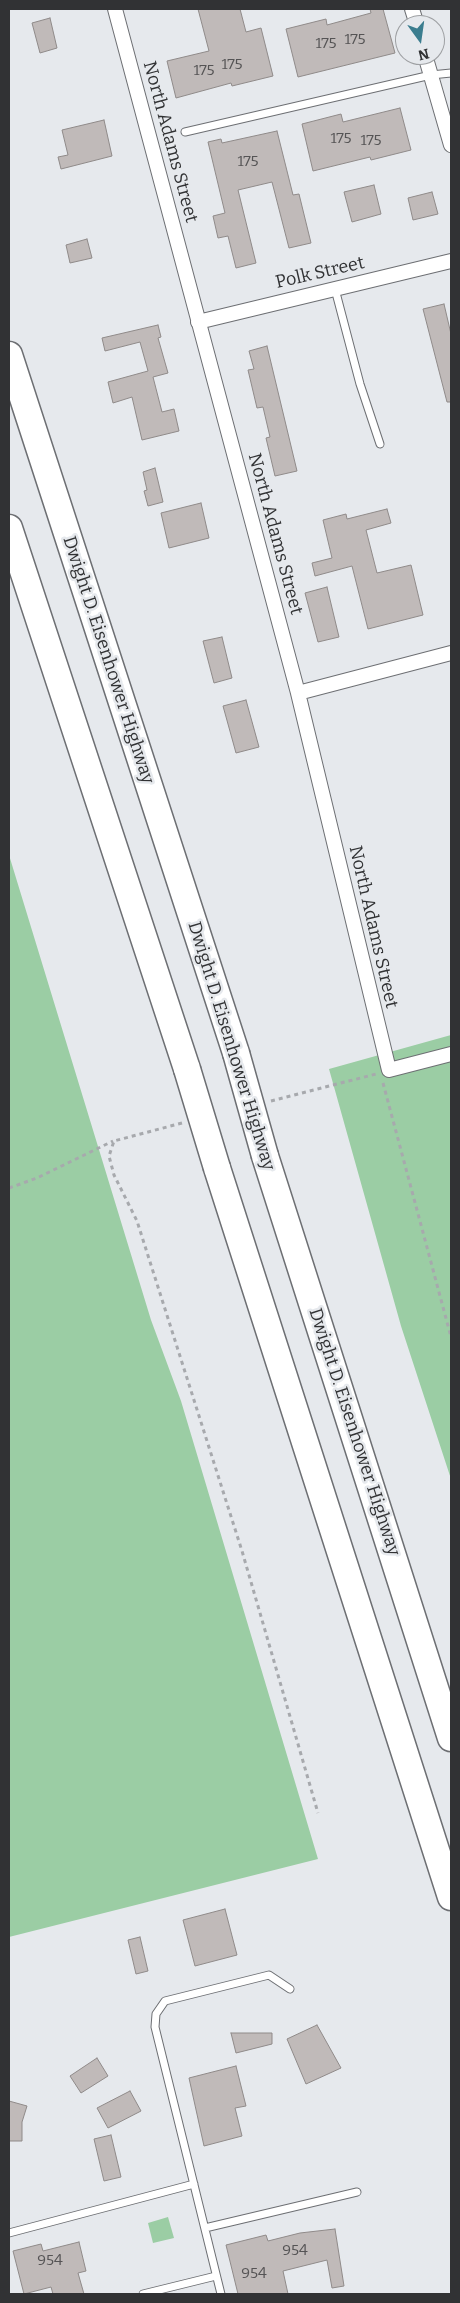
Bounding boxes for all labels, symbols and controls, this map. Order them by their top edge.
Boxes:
north arrow [395,15,445,65]
house number: 175 [344,31,366,49]
house number: 175 [315,35,337,53]
text: N [416,45,431,64]
house number: 175 [221,56,243,74]
street label: North Adams Street [138,59,202,225]
house number: 175 [193,62,215,80]
house number: 175 [330,130,352,148]
house number: 175 [360,132,382,150]
house number: 175 [237,153,259,171]
street label: Polk Street [273,252,367,294]
street label: North Adams Street [243,451,307,617]
street label: Dwight D. Eisenhower Highway [58,534,158,786]
street label: North Adams Street [344,844,402,1010]
street label: Dwight D. Eisenhower Highway [183,919,279,1173]
street label: Dwight D. Eisenhower Highway [304,1306,404,1558]
house number: 954 [282,2242,308,2260]
house number: 954 [37,2252,63,2270]
house number: 954 [241,2265,267,2283]

